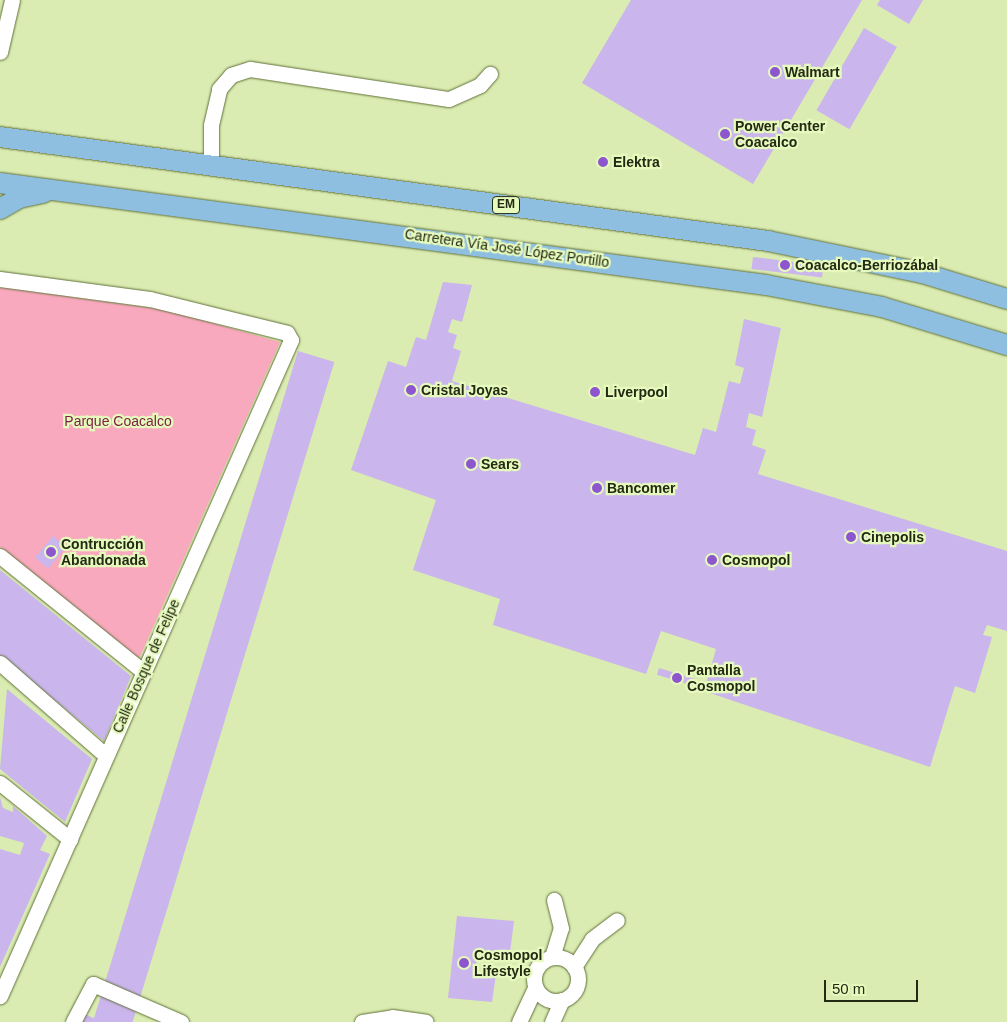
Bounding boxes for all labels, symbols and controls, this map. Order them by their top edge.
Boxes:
place label: Walmart [785,64,840,80]
marker: Walmart [769,66,781,78]
place label: Power Center Coacalco [735,118,825,150]
marker: Power Center Coacalco [719,128,731,140]
place label: Elektra [613,154,660,170]
marker: Elektra [597,156,609,168]
road number: EM [491,196,521,214]
street label: Carretera Vía José López Portillo [404,225,610,271]
place label: Coacalco-Berriozábal [795,257,938,273]
marker: Coacalco-Berriozábal [779,259,791,271]
place label: Cristal Joyas [421,382,508,398]
marker: Cristal Joyas [405,384,417,396]
place label: Liverpool [605,384,668,400]
marker: Liverpool [589,386,601,398]
park label: Parque Coacalco [64,413,172,429]
place label: Sears [481,456,519,472]
marker: Sears [465,458,477,470]
place label: Bancomer [607,480,675,496]
marker: Bancomer [591,482,603,494]
place label: Cinepolis [861,529,924,545]
marker: Cinepolis [845,531,857,543]
place label: Contrucción Abandonada [61,536,146,568]
marker: Contrucción Abandonada [45,546,57,558]
place label: Cosmopol [722,552,790,568]
marker: Cosmopol [706,554,718,566]
street label: Calle Bosque de Felipe [109,596,183,736]
place label: Pantalla Cosmopol [687,662,755,694]
marker: Pantalla Cosmopol [671,672,683,684]
place label: Cosmopol Lifestyle [474,947,542,980]
marker: Cosmopol Lifestyle [458,957,470,969]
scale bar [827,970,921,1002]
text: 50 m [832,980,865,997]

